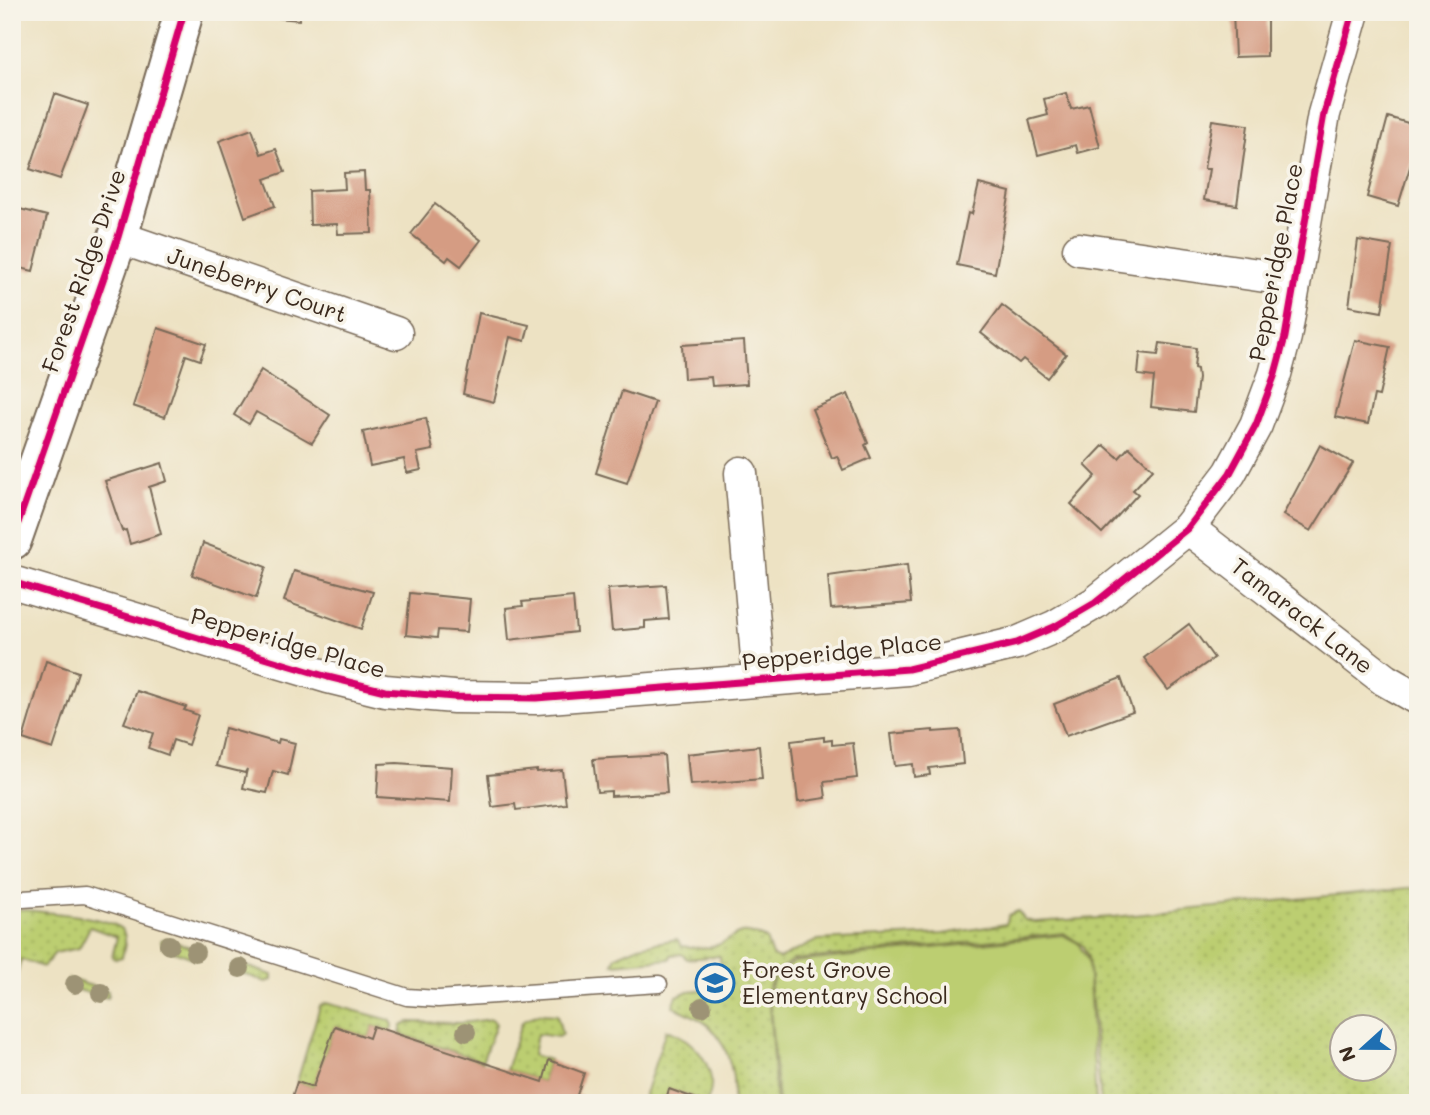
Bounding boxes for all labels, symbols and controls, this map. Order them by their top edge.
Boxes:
street label: Pepperidge Place [1241,160,1309,363]
street label: Forest Ridge Drive [34,165,132,376]
street label: Juneberry Court [164,239,351,329]
street label: Tamarack Lane [1226,550,1380,680]
street label: Pepperidge Place [188,600,389,684]
street label: Pepperidge Place [740,626,943,676]
place label: Forest Grove Elementary School [742,954,948,1010]
school or university icon: Forest Grove Elementary School [694,962,736,1004]
north arrow [1328,1014,1398,1084]
text: N [1332,1043,1361,1065]

